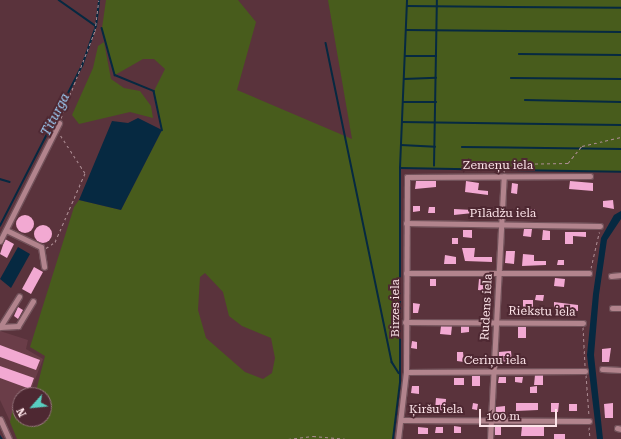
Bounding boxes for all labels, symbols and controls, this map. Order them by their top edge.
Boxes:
water label: Titurga [39,91,73,139]
street label: Zemeņu iela [463,159,533,173]
street label: Pīlādžu iela [470,207,536,221]
street label: Rudens iela [478,273,496,341]
street label: Birzes iela [389,279,403,337]
street label: Riekstu iela [508,304,576,320]
street label: Ceriņu iela [464,354,526,368]
north arrow [12,387,52,427]
scale bar [481,401,559,427]
street label: Ķiršu iela [409,403,463,417]
text: N [14,405,29,419]
text: 100 m [486,409,520,423]

